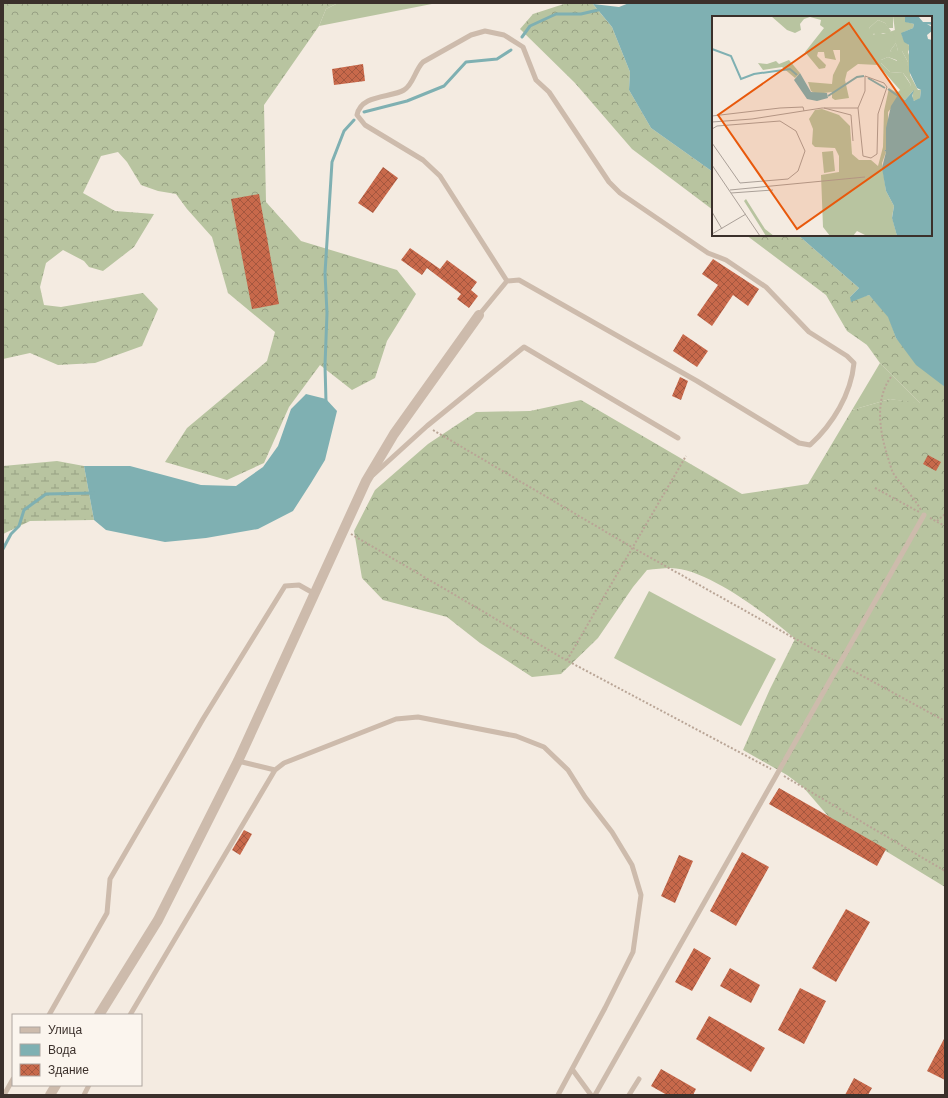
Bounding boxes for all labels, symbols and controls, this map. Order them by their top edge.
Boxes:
inset map [712,16,932,236]
legend [12,1014,142,1086]
text: Улица [48,1023,82,1037]
text: Вода [48,1043,76,1057]
text: Здание [48,1063,89,1077]

